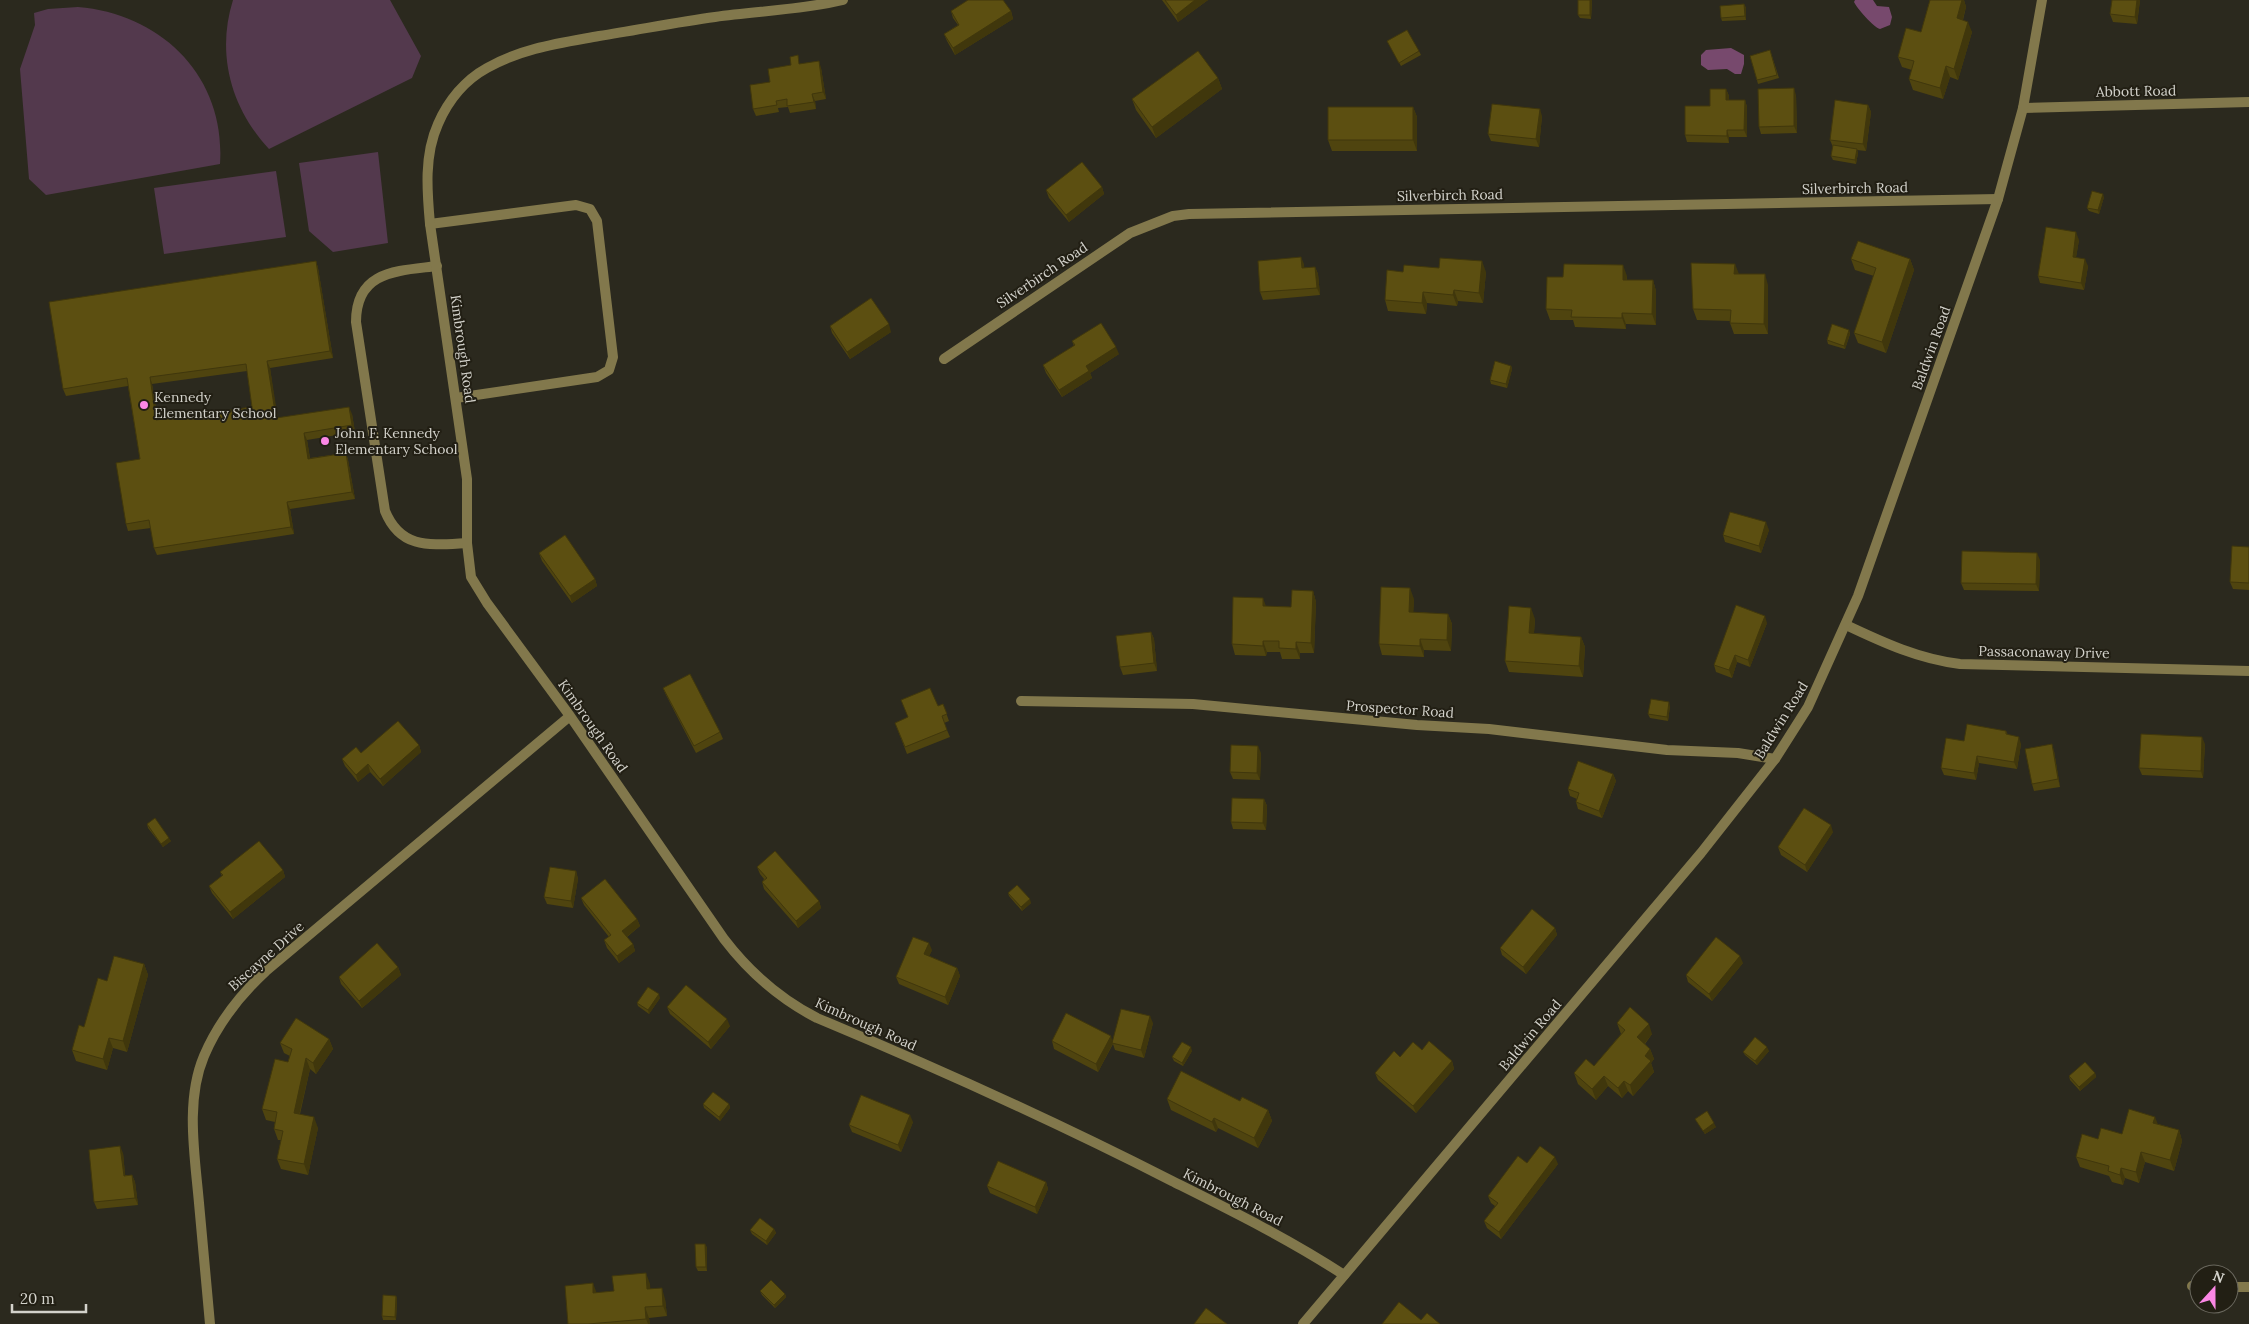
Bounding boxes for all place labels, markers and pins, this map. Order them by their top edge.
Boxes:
place label: Kennedy Elementary School [154,388,277,422]
marker: Kennedy Elementary School [138,399,150,411]
place label: John F. Kennedy Elementary School [334,424,458,458]
marker: John F. Kennedy Elementary School [319,435,331,447]

